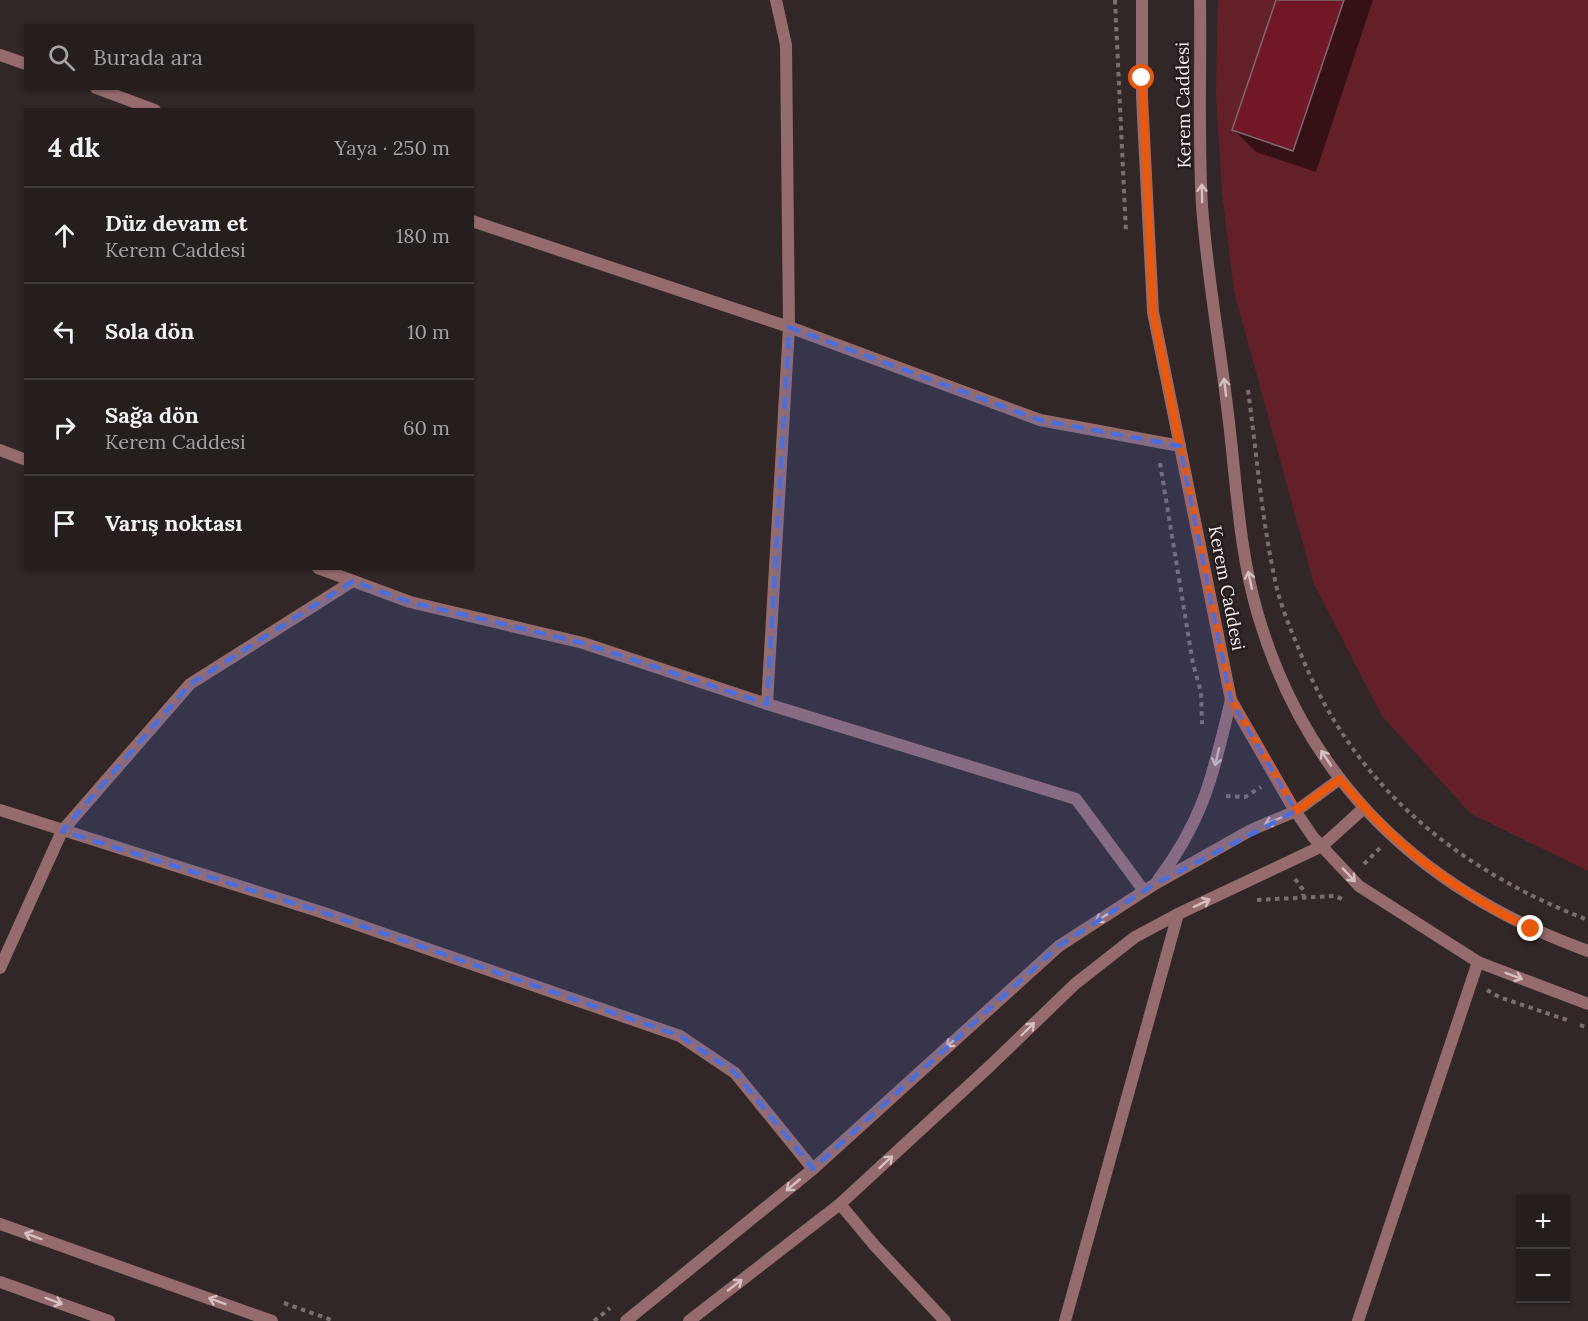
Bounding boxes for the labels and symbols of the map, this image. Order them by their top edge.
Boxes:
street label: Kerem Caddesi [1170,42,1196,168]
route start [1128,64,1154,90]
one-way arrow [1196,184,1208,204]
one-way arrow [1219,377,1230,397]
street label: Kerem Caddesi [1204,524,1250,652]
one-way arrow [1244,571,1255,590]
one-way arrow [1211,747,1223,766]
one-way arrow [1320,751,1332,767]
one-way arrow [1264,816,1282,827]
one-way arrow [1341,867,1356,882]
one-way arrow [1192,896,1210,908]
one-way arrow [1096,911,1112,923]
route end [1517,915,1543,941]
one-way arrow [1504,971,1522,982]
one-way arrow [1021,1022,1036,1036]
one-way arrow [946,1034,961,1048]
one-way arrow [878,1155,893,1169]
one-way arrow [785,1179,801,1192]
one-way arrow [24,1230,43,1241]
one-way arrow [727,1279,743,1292]
one-way arrow [208,1295,227,1306]
one-way arrow [44,1297,63,1308]

